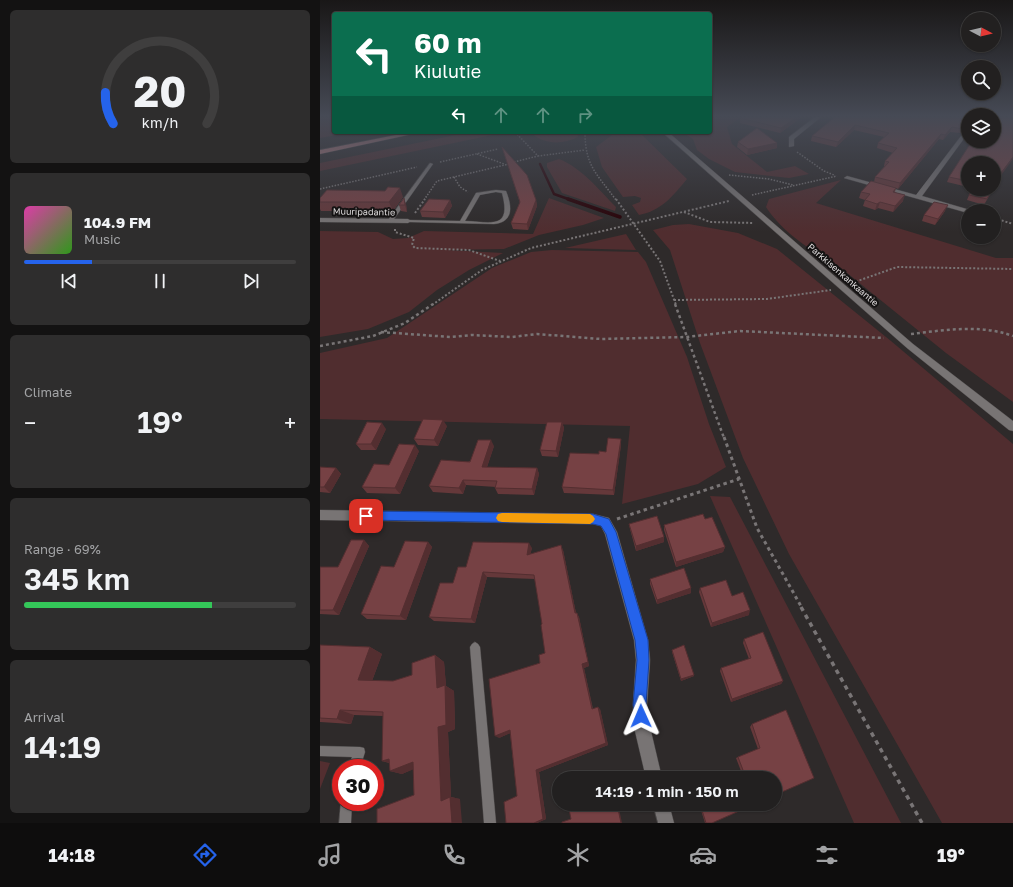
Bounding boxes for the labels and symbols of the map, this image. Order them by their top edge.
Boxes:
north arrow [961,12,1001,52]
street label: Muuripadantie [333,205,395,218]
street label: Parkkisenkankaantie [806,241,881,308]
pin [349,499,383,533]
position arrow [620,695,662,737]
speed limit sign: 30 [332,759,384,811]

